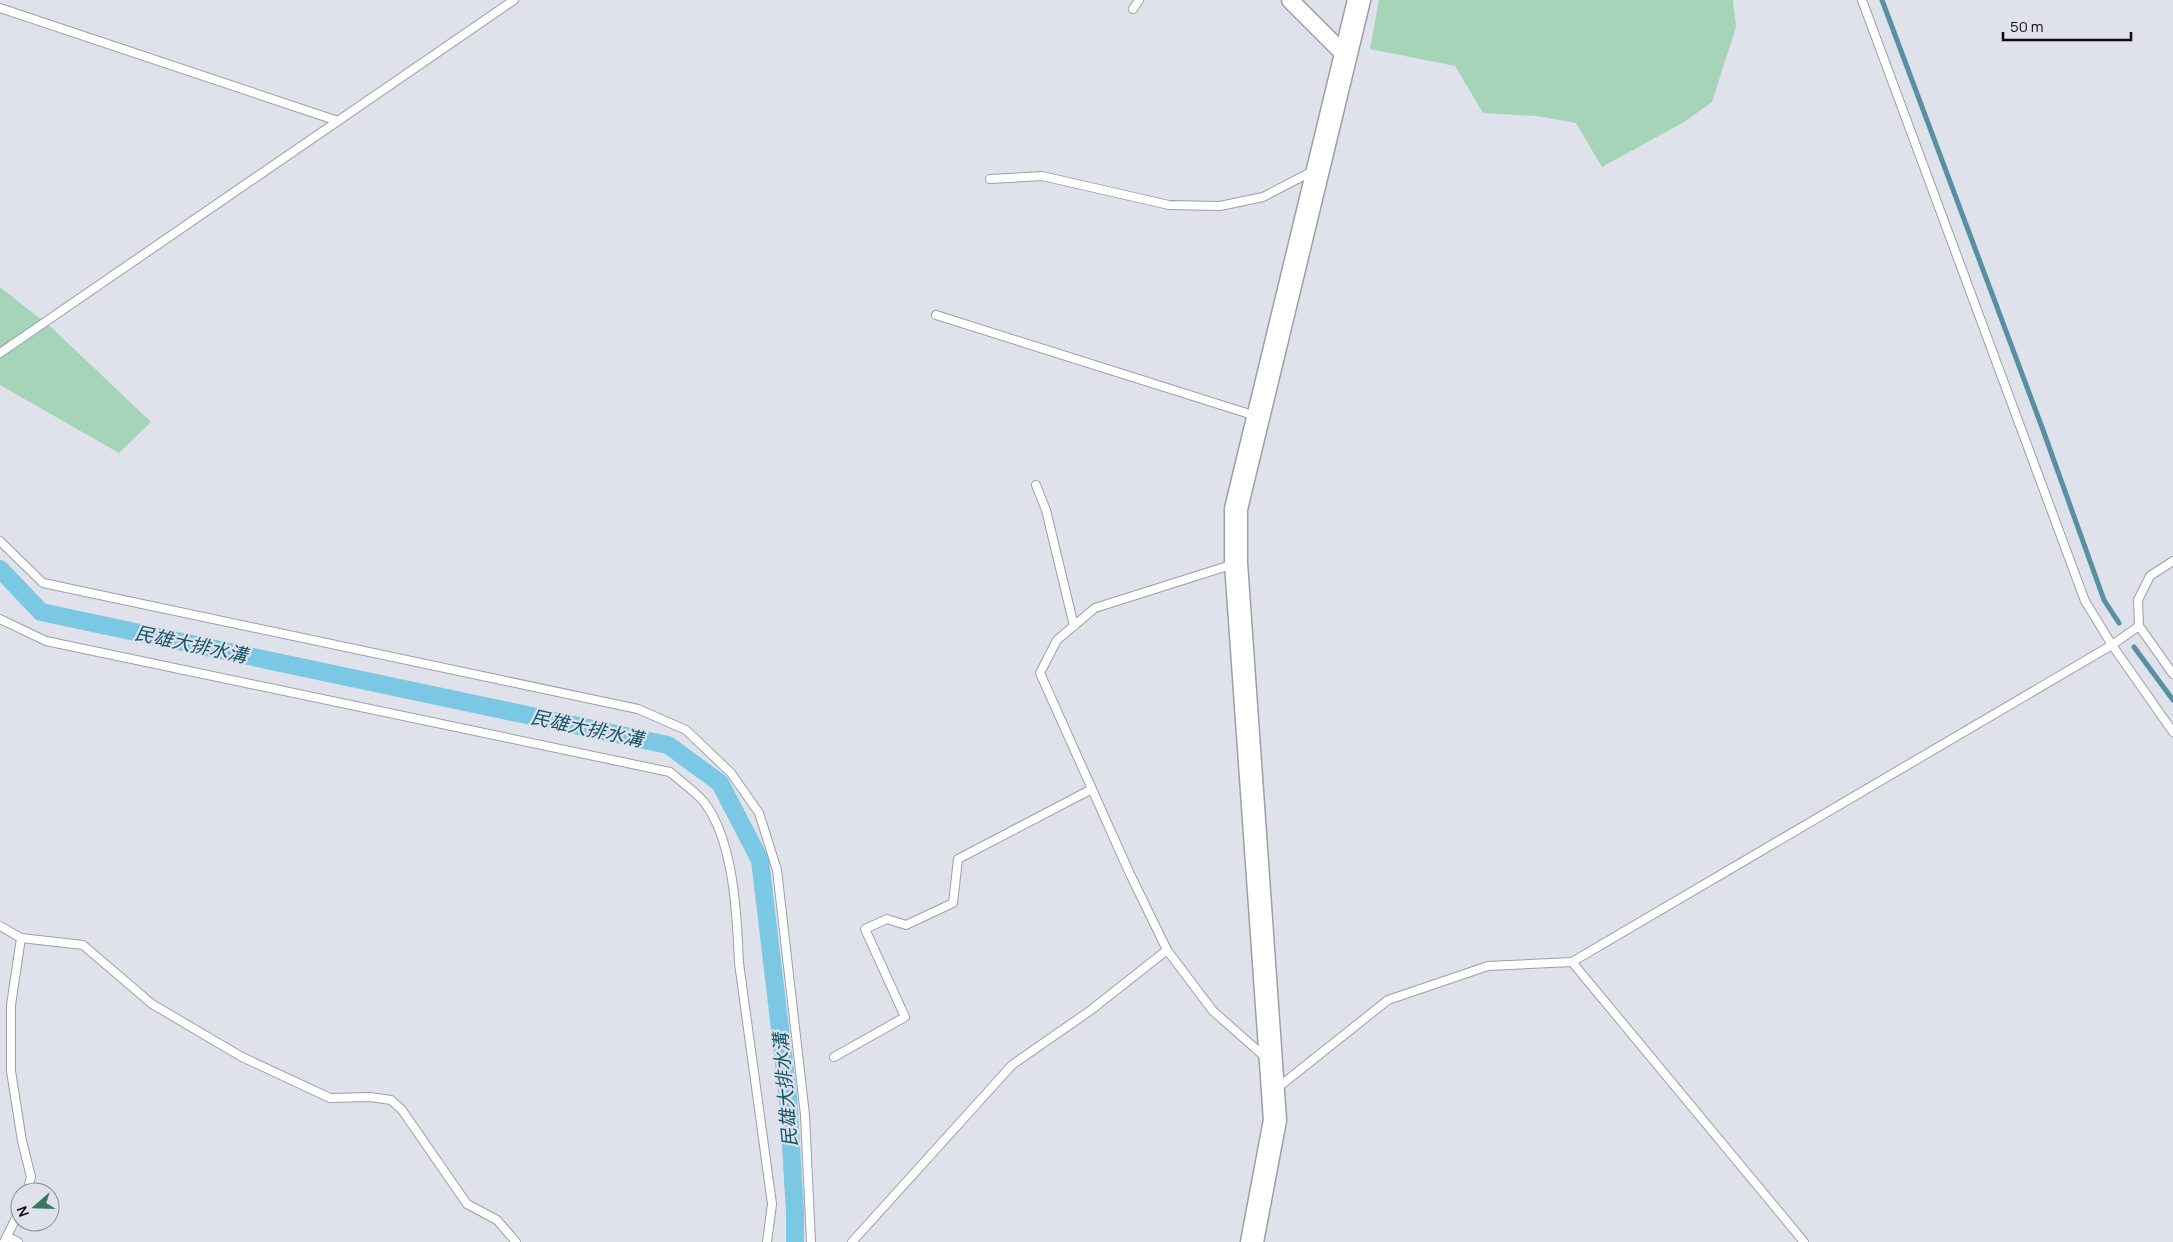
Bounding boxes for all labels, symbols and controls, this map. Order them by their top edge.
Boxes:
scale bar [2003,10,2130,42]
text: 50 m [2010,16,2044,37]
water label: 民雄大排水溝 [133,619,252,669]
water label: 民雄大排水溝 [529,703,648,753]
water label: 民雄大排水溝 [767,1029,803,1148]
north arrow [10,1182,60,1232]
text: N [12,1204,33,1220]

